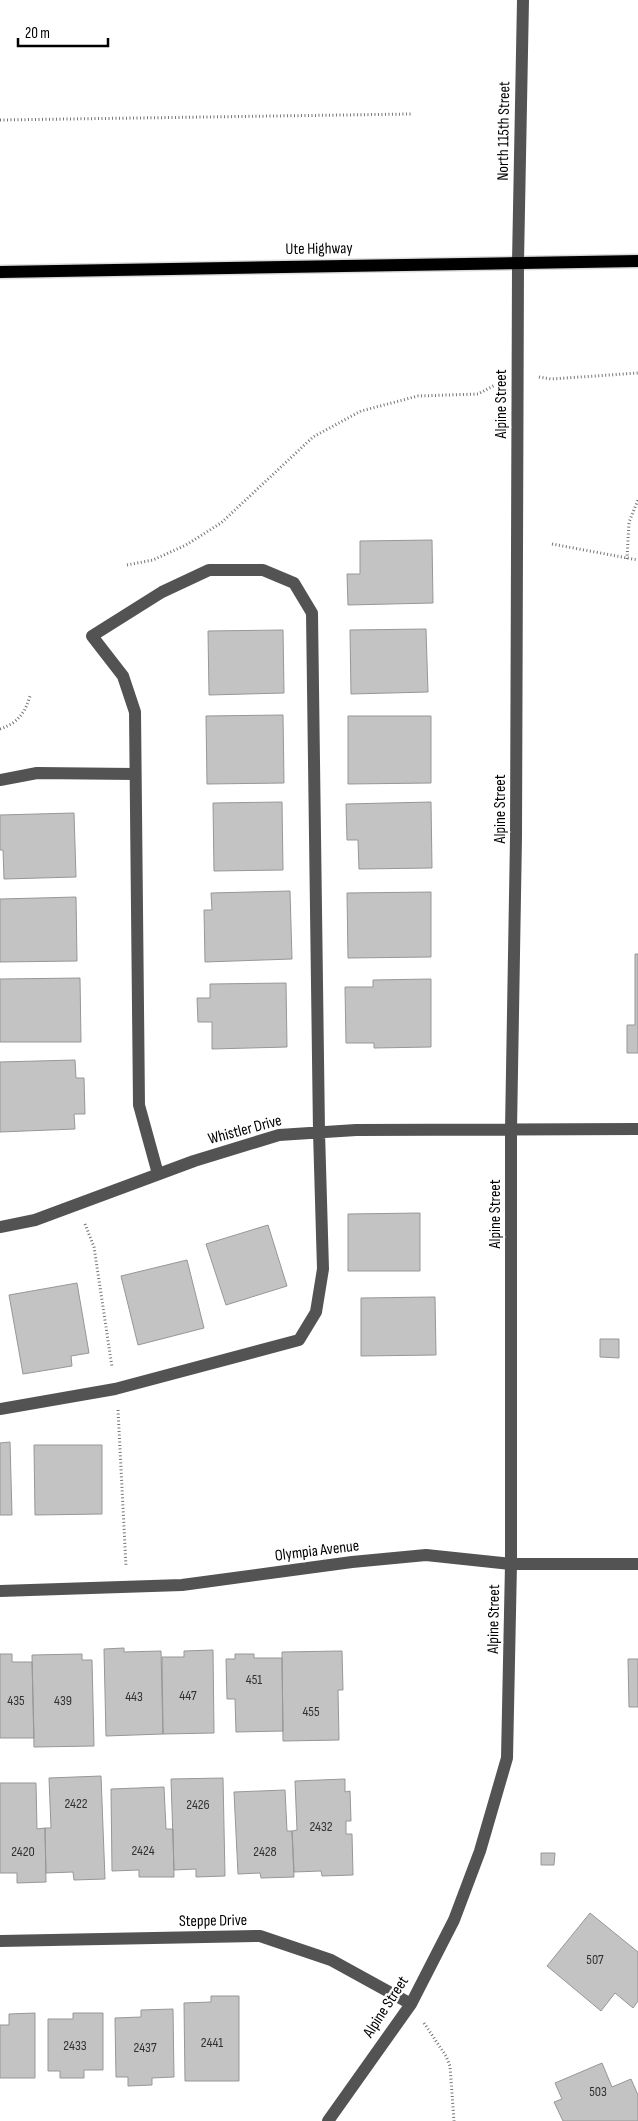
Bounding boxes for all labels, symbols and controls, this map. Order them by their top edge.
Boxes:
scale bar [18,15,108,47]
text: 20 m [25,24,50,43]
street label: North 115th Street [494,81,514,181]
street label: Ute Highway [285,239,353,259]
street label: Alpine Street [492,369,511,440]
street label: Alpine Street [491,774,510,845]
street label: Whistler Drive [206,1111,284,1149]
street label: Alpine Street [486,1179,505,1250]
street label: Olympia Avenue [274,1536,360,1566]
street label: Alpine Street [484,1584,504,1655]
house number: 451 [246,1671,262,1688]
house number: 447 [179,1687,197,1704]
house number: 443 [125,1688,143,1705]
house number: 435 [7,1692,25,1709]
house number: 439 [54,1692,72,1709]
house number: 455 [302,1703,320,1720]
house number: 2422 [64,1795,88,1812]
house number: 2426 [186,1796,210,1813]
house number: 2432 [309,1818,333,1835]
house number: 2424 [131,1842,155,1859]
house number: 2420 [11,1843,35,1860]
house number: 2428 [253,1843,277,1860]
street label: Steppe Drive [179,1911,247,1931]
house number: 507 [586,1951,604,1968]
street label: Alpine Street [359,1973,413,2042]
house number: 2441 [201,2034,223,2051]
house number: 2433 [63,2037,87,2054]
house number: 2437 [133,2039,157,2056]
house number: 503 [589,2083,607,2100]

